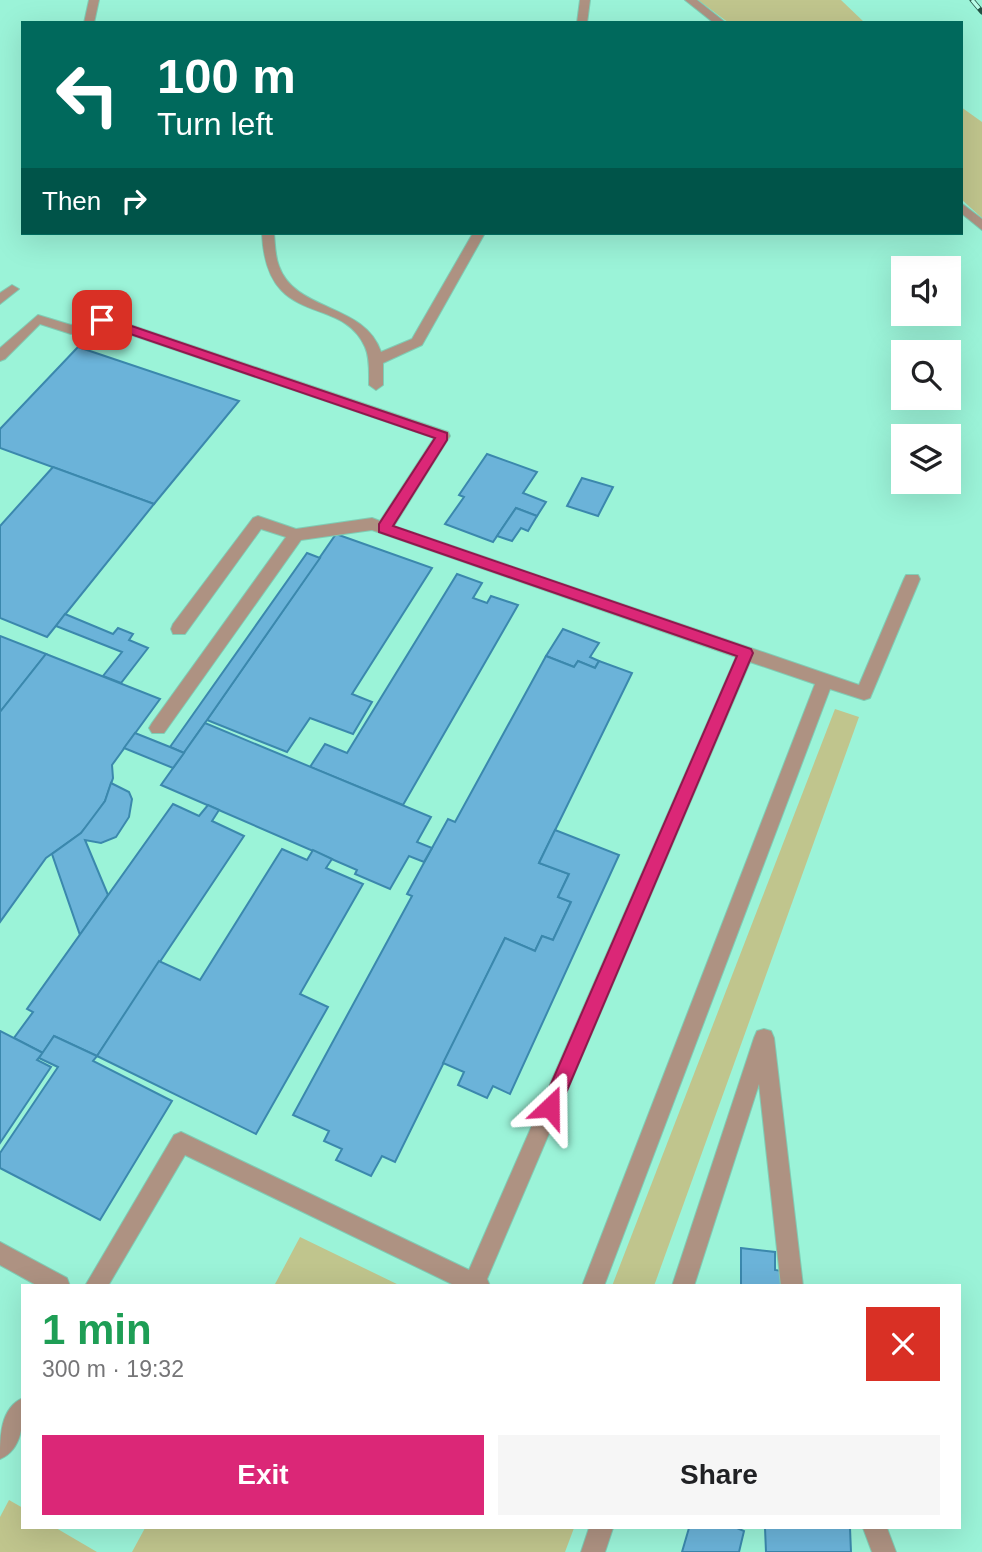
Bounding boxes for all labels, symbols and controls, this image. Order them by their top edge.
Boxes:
icon: left [42,49,133,140]
text: 100 m [157,49,296,103]
text: Turn left [157,106,273,142]
icon: right [115,182,153,220]
text: Then [42,186,101,216]
map controls [891,256,961,494]
button: sound [891,256,961,326]
pin [72,290,132,350]
icon: arrive [83,301,121,339]
button: search [891,340,961,410]
button: layers [891,424,961,494]
position arrow [513,1070,587,1144]
text: 1 min [42,1306,152,1353]
button: close [866,1307,940,1381]
text: 300 m · 19:32 [42,1356,184,1382]
button: Exit [42,1435,484,1515]
button: Share [498,1435,940,1515]

